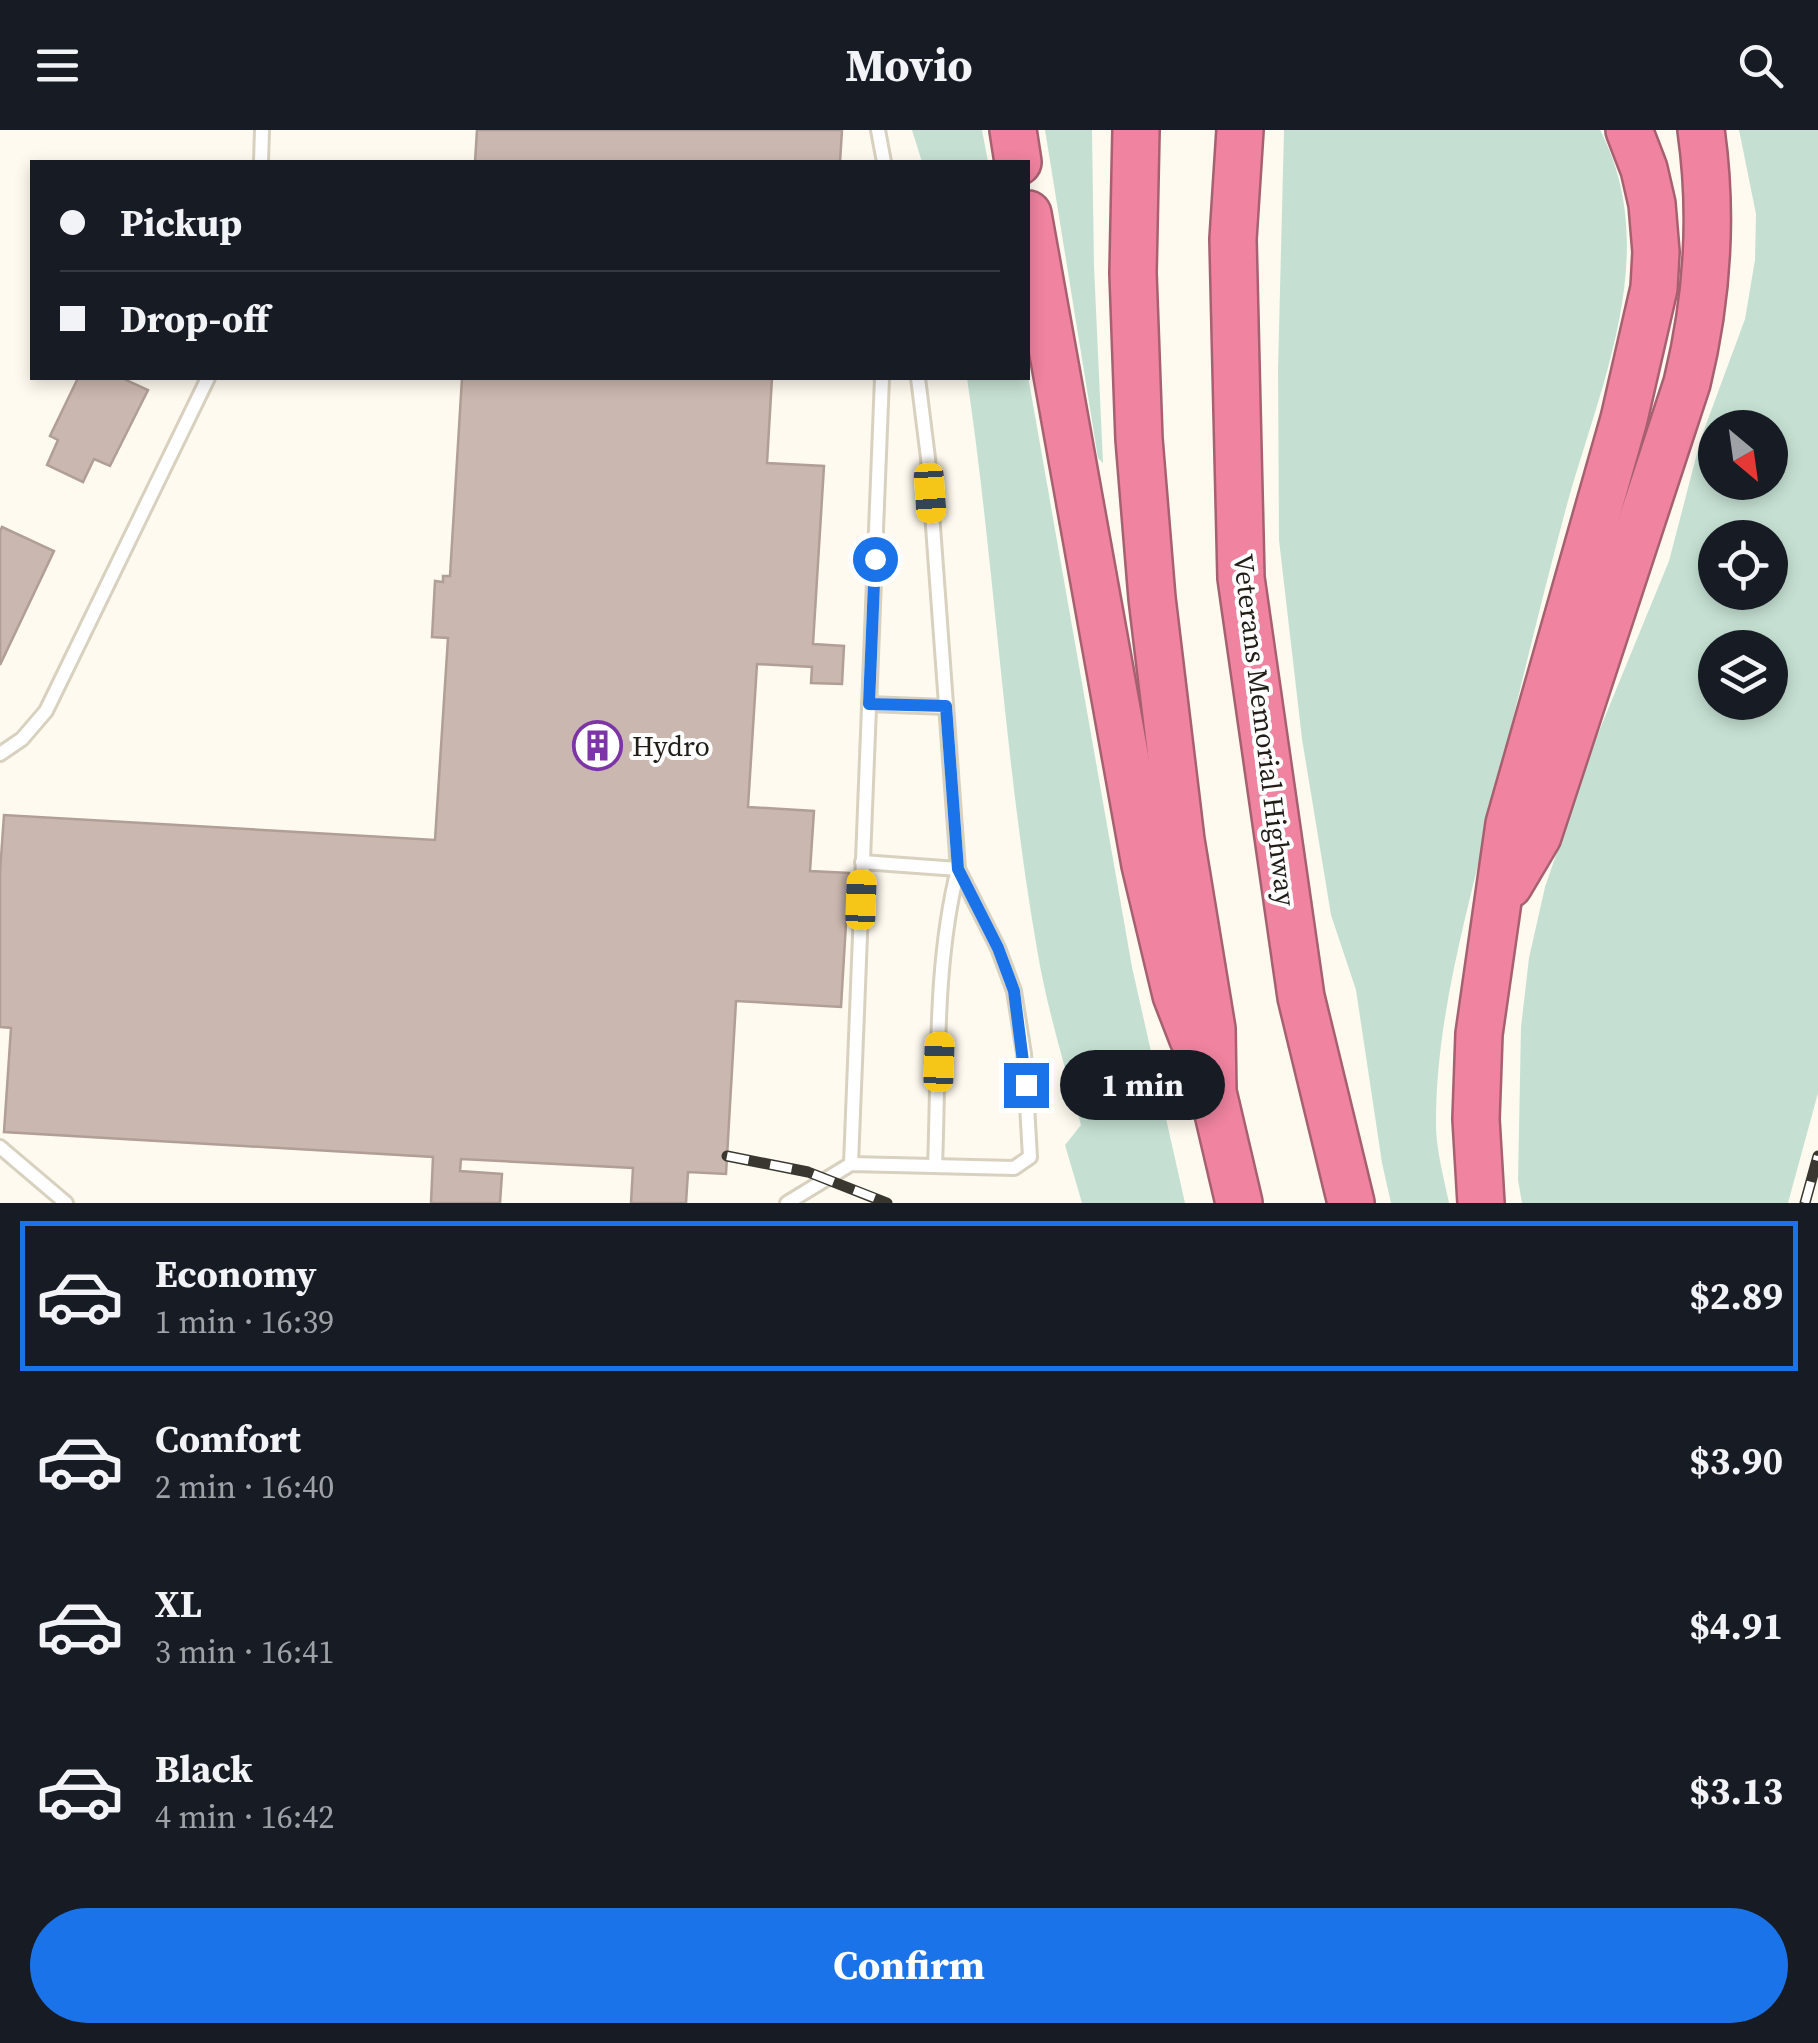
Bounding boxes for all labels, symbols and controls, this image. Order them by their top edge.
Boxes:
text: Movio [845,34,973,96]
icon: menu [30,38,85,93]
icon: search [1733,38,1788,93]
text: Pickup [120,197,242,249]
text: Drop-off [120,293,269,345]
north arrow [1698,410,1788,500]
map controls [1698,410,1788,720]
car [913,462,947,524]
button: locate [1698,520,1788,610]
route start [853,537,898,582]
street label: Veterans Memorial Highway [1225,552,1306,909]
button: layers [1698,630,1788,720]
building icon: Hydro [571,720,623,772]
place label: Hydro [632,727,710,765]
car [845,869,877,931]
car [923,1031,955,1093]
callout: 1 min [1061,1050,1226,1120]
route end [1004,1063,1049,1108]
text: 1 min [1101,1063,1184,1107]
text: Economy [155,1248,317,1300]
icon: car [35,1251,125,1341]
text: $2.89 [1689,1270,1783,1322]
text: 1 min · 16:39 [155,1300,334,1344]
text: Comfort [155,1413,301,1465]
icon: car [35,1416,125,1506]
text: $3.90 [1689,1435,1783,1487]
text: 2 min · 16:40 [155,1465,334,1509]
text: XL [155,1578,202,1630]
icon: car [35,1581,125,1671]
text: $4.91 [1689,1600,1783,1652]
text: 3 min · 16:41 [155,1630,334,1674]
text: Black [155,1743,253,1795]
icon: car [35,1746,125,1836]
text: $3.13 [1689,1765,1783,1817]
text: 4 min · 16:42 [155,1795,334,1839]
button: Confirm [30,1908,1788,2023]

